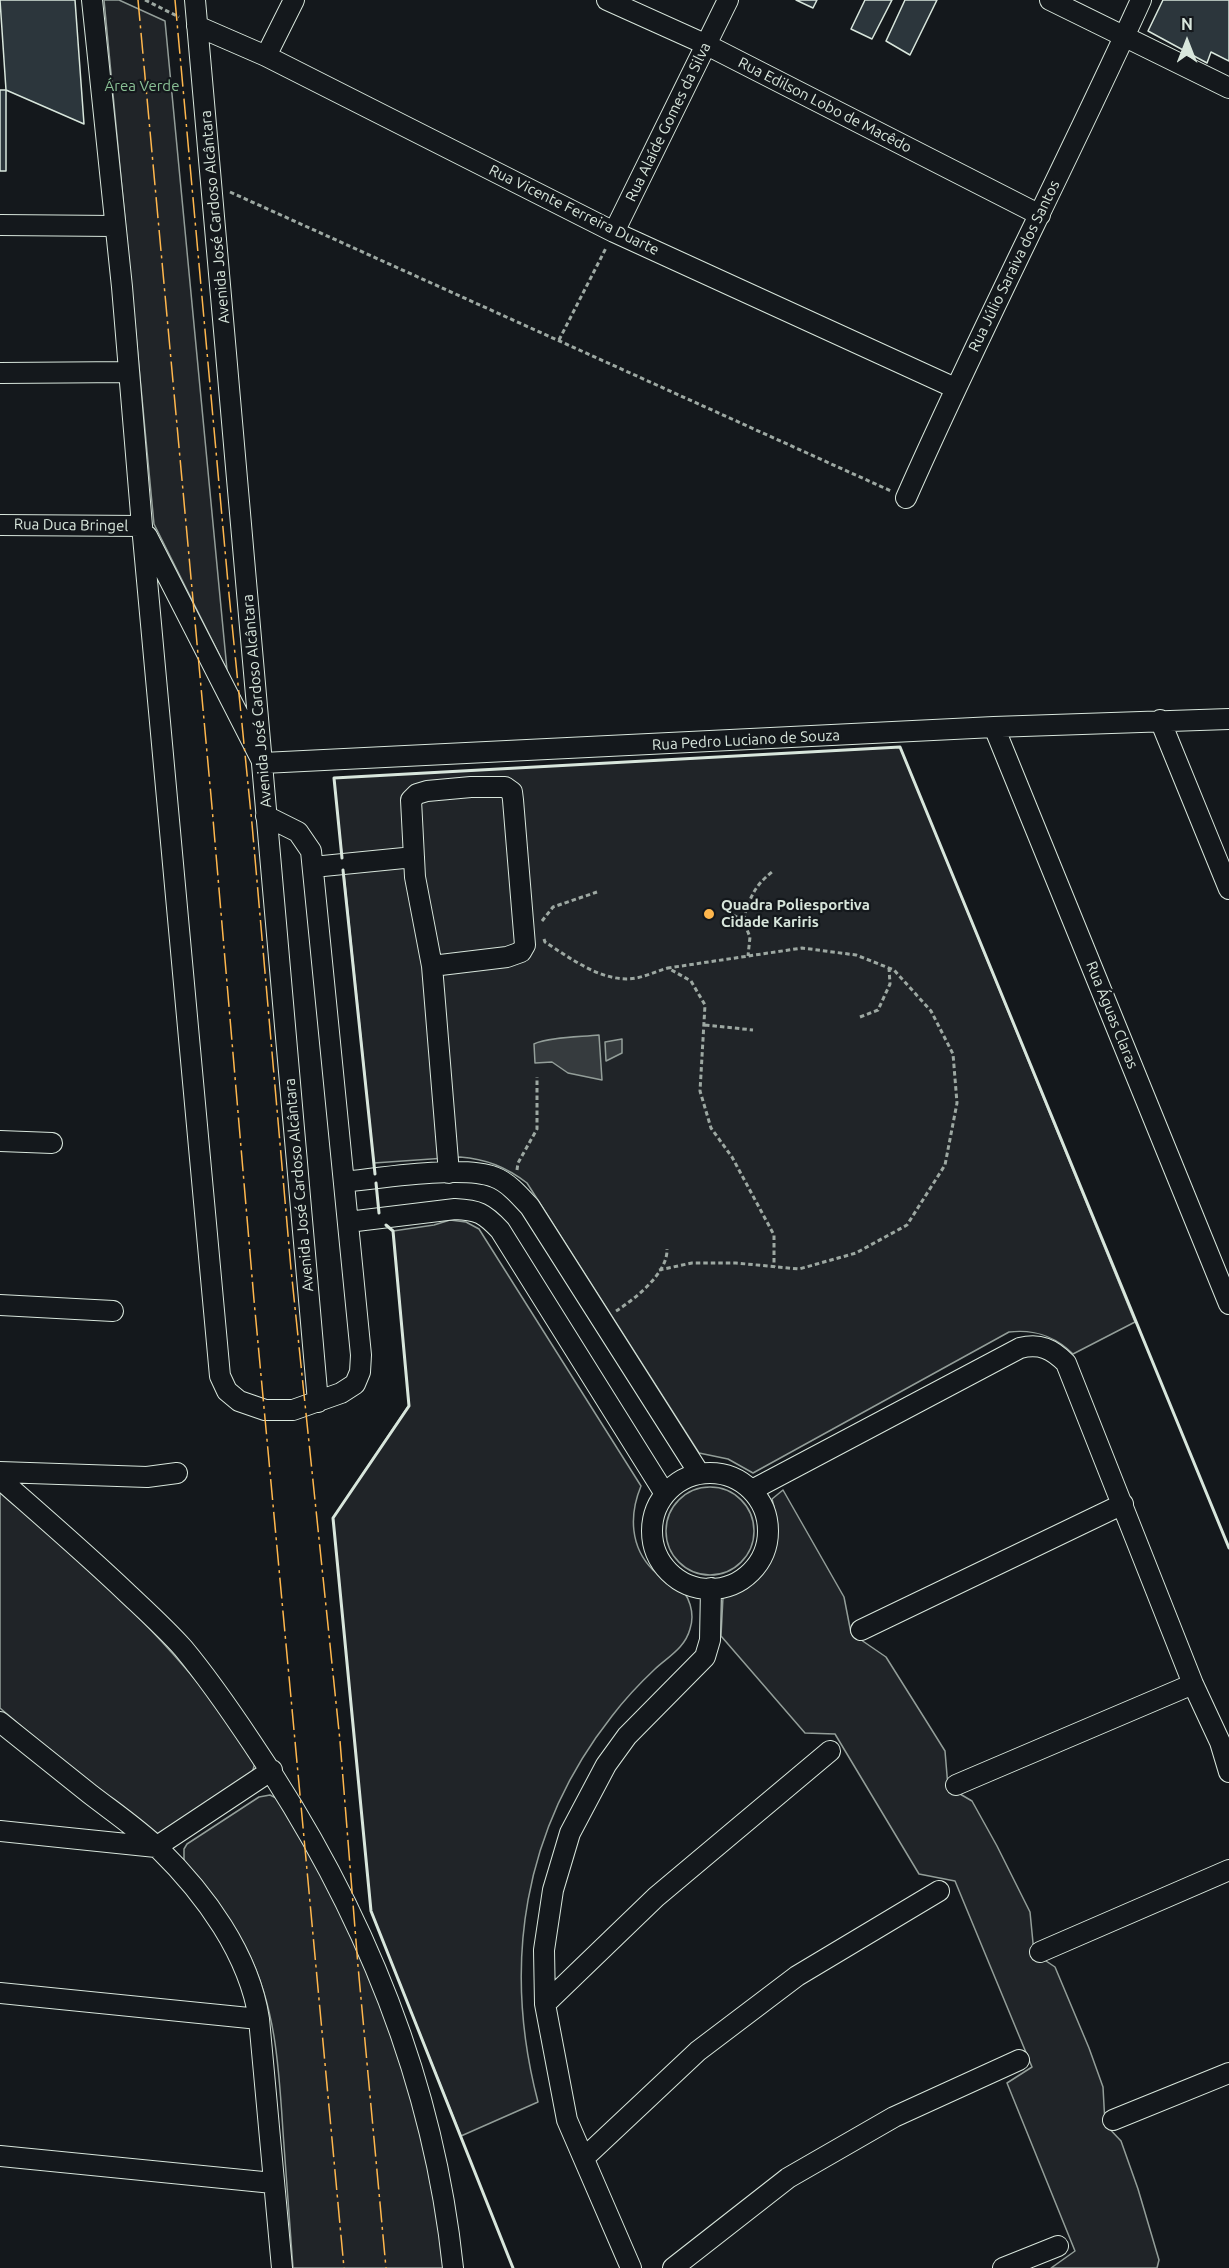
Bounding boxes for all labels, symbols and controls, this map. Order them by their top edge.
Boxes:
north arrow [1157,12,1217,72]
text: N [1181,15,1193,33]
street label: Rua Alaíde Gomes da Silva [622,39,714,205]
street label: Rua Edilson Lobo de Macêdo [735,53,915,157]
park label: Área Verde [105,77,179,95]
street label: Avenida José Cardoso Alcântara [197,109,233,325]
street label: Rua Vicente Ferreira Duarte [486,161,662,259]
street label: Rua Júlio Saraiva dos Santos [965,177,1063,355]
street label: Rua Duca Bringel [14,515,128,535]
street label: Avenida José Cardoso Alcântara [239,593,275,809]
street label: Rua Pedro Luciano de Souza [652,726,840,754]
place label: Quadra Poliesportiva Cidade Kariris [721,896,870,931]
marker: Quadra Poliesportiva Cidade Kariris [702,907,716,921]
street label: Rua Águas Claras [1082,959,1142,1071]
street label: Avenida José Cardoso Alcântara [281,1077,317,1293]

